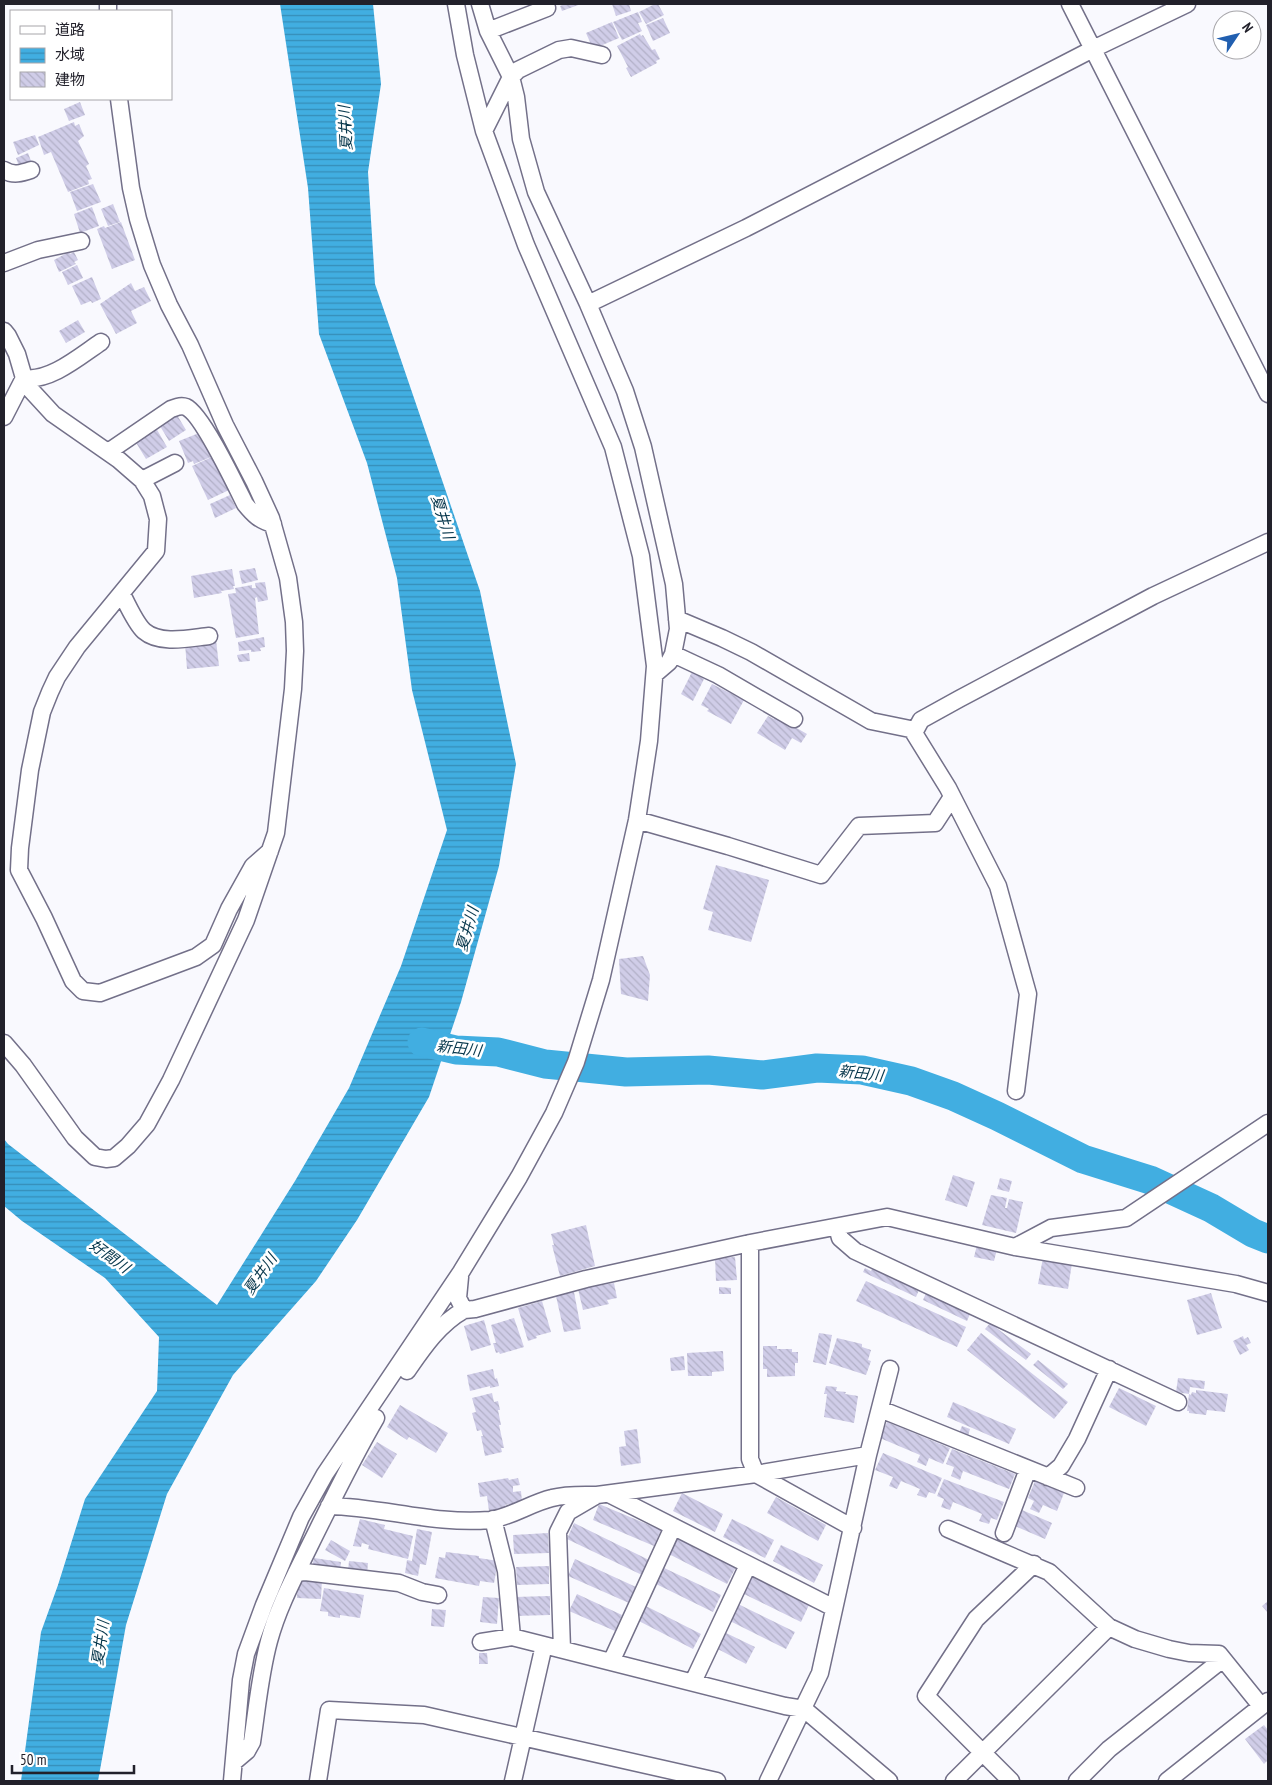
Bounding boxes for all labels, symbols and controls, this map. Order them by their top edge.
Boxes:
legend [10,10,172,100]
north arrow [1212,10,1262,60]
text: N [1238,19,1257,36]
text: 道路 [55,20,85,39]
text: 水域 [55,45,85,64]
text: 建物 [55,70,85,89]
water label: 夏井川 [334,103,356,151]
water label: 夏井川 [427,493,459,543]
water label: 夏井川 [452,903,483,953]
water label: 新田川 [436,1036,484,1060]
water label: 新田川 [838,1061,886,1085]
water label: 好間川 [86,1235,135,1278]
water label: 夏井川 [239,1248,282,1298]
water label: 夏井川 [87,1617,113,1667]
scale bar [12,1742,135,1774]
text: 50 m [20,1750,46,1769]

